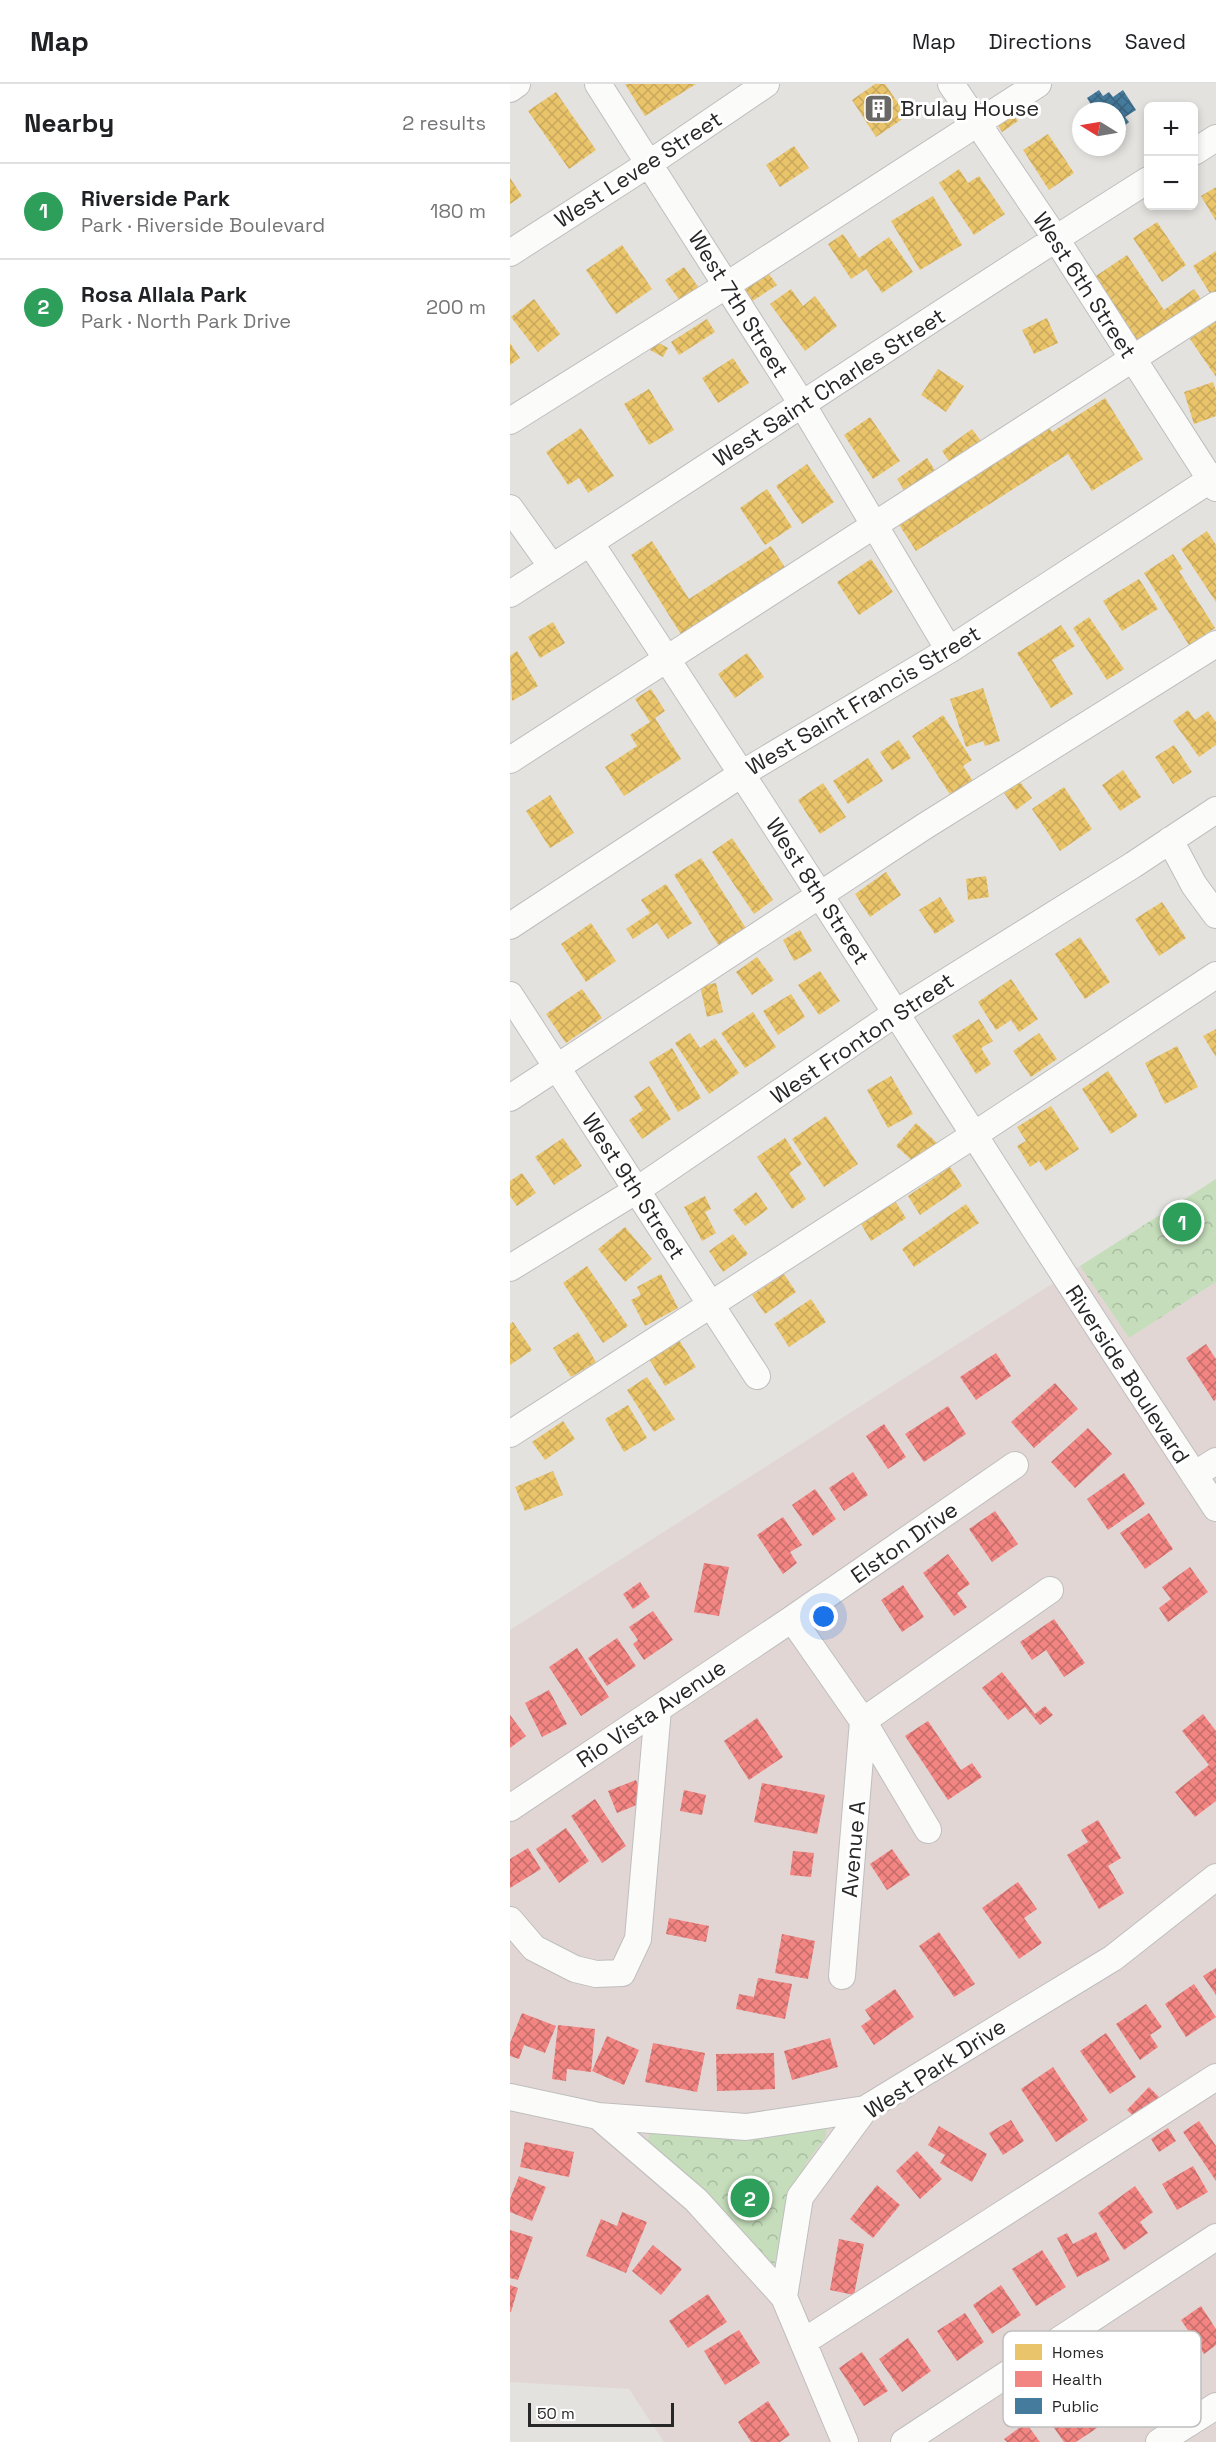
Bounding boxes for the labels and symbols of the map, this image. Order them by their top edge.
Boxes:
building icon: Brulay House [863,92,895,124]
place label: Brulay House [900,94,1039,122]
north arrow [1072,102,1126,156]
street label: West Levee Street [549,104,727,234]
street label: West 6th Street [1027,206,1143,364]
street label: West 7th Street [683,225,795,383]
street label: West Saint Charles Street [708,301,950,473]
street label: West Saint Francis Street [741,619,985,781]
street label: West 8th Street [760,812,876,970]
street label: West Fronton Street [765,966,959,1110]
street label: West 9th Street [576,1107,692,1265]
pin: 1 [1162,1200,1202,1244]
street label: Riverside Boulevard [1060,1279,1196,1469]
street label: Elston Drive [845,1495,963,1589]
your location [809,1602,838,1631]
street label: Rio Vista Avenue [571,1653,731,1773]
street label: Avenue A [835,1799,871,1898]
street label: West Park Drive [859,2012,1011,2124]
pin: 2 [730,2176,770,2220]
legend [1003,2331,1201,2427]
text: Homes [1052,2342,1104,2363]
text: Health [1052,2369,1102,2390]
text: Public [1052,2396,1099,2417]
scale bar [528,2400,674,2428]

